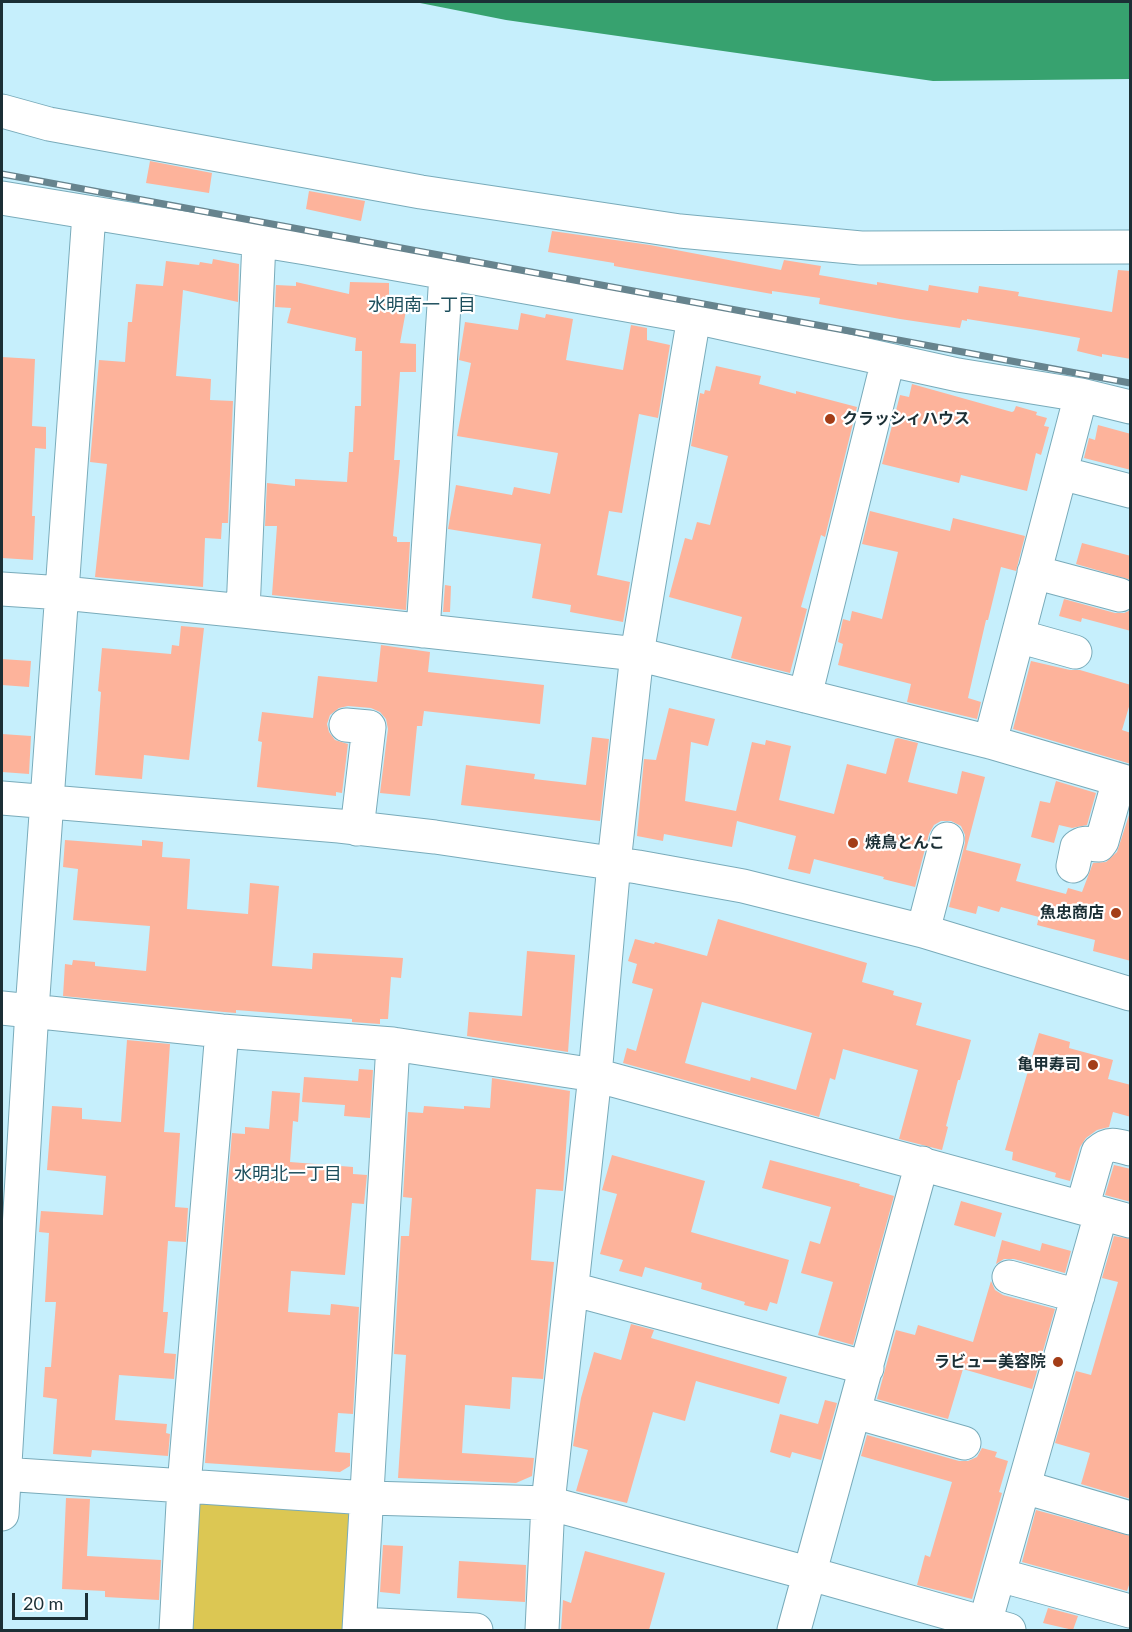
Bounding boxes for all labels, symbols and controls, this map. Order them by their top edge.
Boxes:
district label: 水明南一丁目 [368,294,476,316]
place label: クラッシィハウス [842,409,970,429]
marker: クラッシィハウス [823,412,837,426]
place label: 焼鳥とんこ [865,833,945,853]
marker: 焼鳥とんこ [846,836,860,850]
place label: 魚忠商店 [1040,903,1104,923]
marker: 魚忠商店 [1109,906,1123,920]
place label: 亀甲寿司 [1017,1055,1081,1075]
marker: 亀甲寿司 [1086,1058,1100,1072]
district label: 水明北一丁目 [234,1163,342,1185]
place label: ラビュー美容院 [934,1352,1046,1372]
marker: ラビュー美容院 [1051,1355,1065,1369]
scale bar [15,1581,92,1619]
text: 20 m [23,1592,63,1614]

